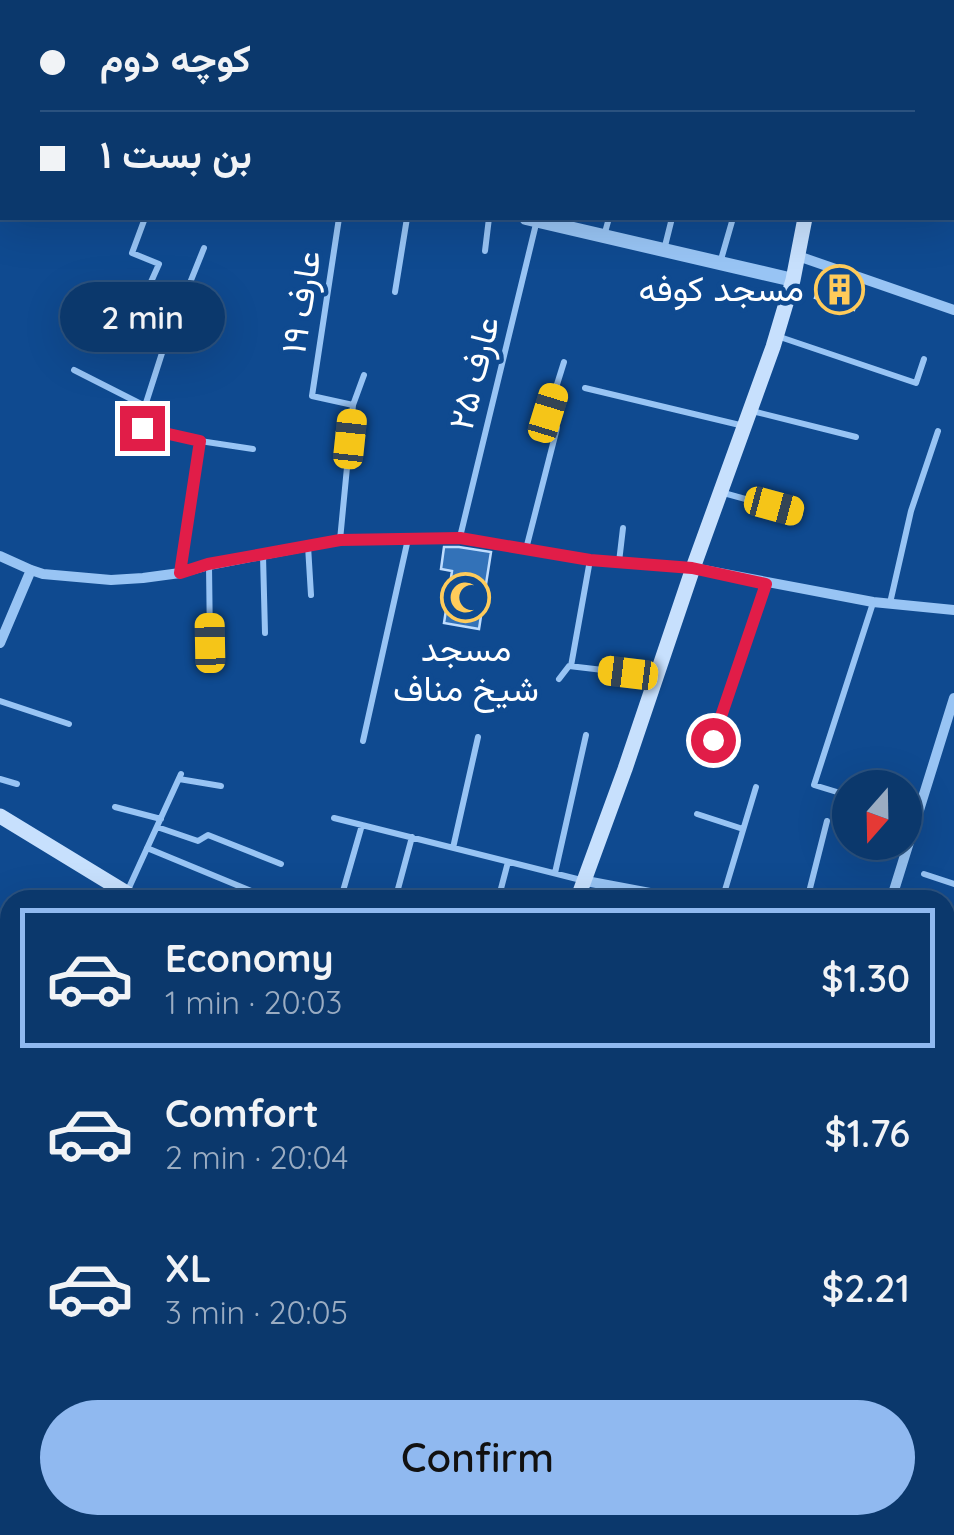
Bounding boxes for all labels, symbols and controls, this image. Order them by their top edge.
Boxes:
text: کوچه دوم [100,34,251,82]
text: بن بست ۱ [100,130,252,178]
street label: عارف ۱۹ [270,247,331,357]
building icon: مسجد کوفه [813,263,865,315]
place label: مسجد کوفه [639,266,804,311]
callout: 2 min [59,283,224,353]
text: 2 min [101,297,184,337]
street label: عارف ۲۵ [438,311,509,435]
car [525,380,571,446]
route end [120,406,165,451]
car [332,408,368,470]
car [741,484,807,528]
mosque icon: مسجد شیخ مناف [440,571,492,623]
car [194,613,226,673]
place label: مسجد شیخ مناف [393,626,539,713]
car [596,654,660,692]
route start [691,718,736,763]
north arrow [832,770,922,860]
map controls [832,770,922,860]
icon: car [45,933,135,1023]
text: Economy [165,934,334,982]
text: $1.30 [821,954,910,1002]
text: 1 min · 20:03 [165,982,342,1022]
icon: car [45,1088,135,1178]
text: Comfort [165,1089,319,1137]
text: $1.76 [825,1109,910,1157]
text: 2 min · 20:04 [165,1137,348,1177]
icon: car [45,1243,135,1333]
text: XL [165,1244,211,1292]
text: $2.21 [822,1264,910,1312]
text: 3 min · 20:05 [165,1292,348,1332]
button: Confirm [40,1400,915,1515]

